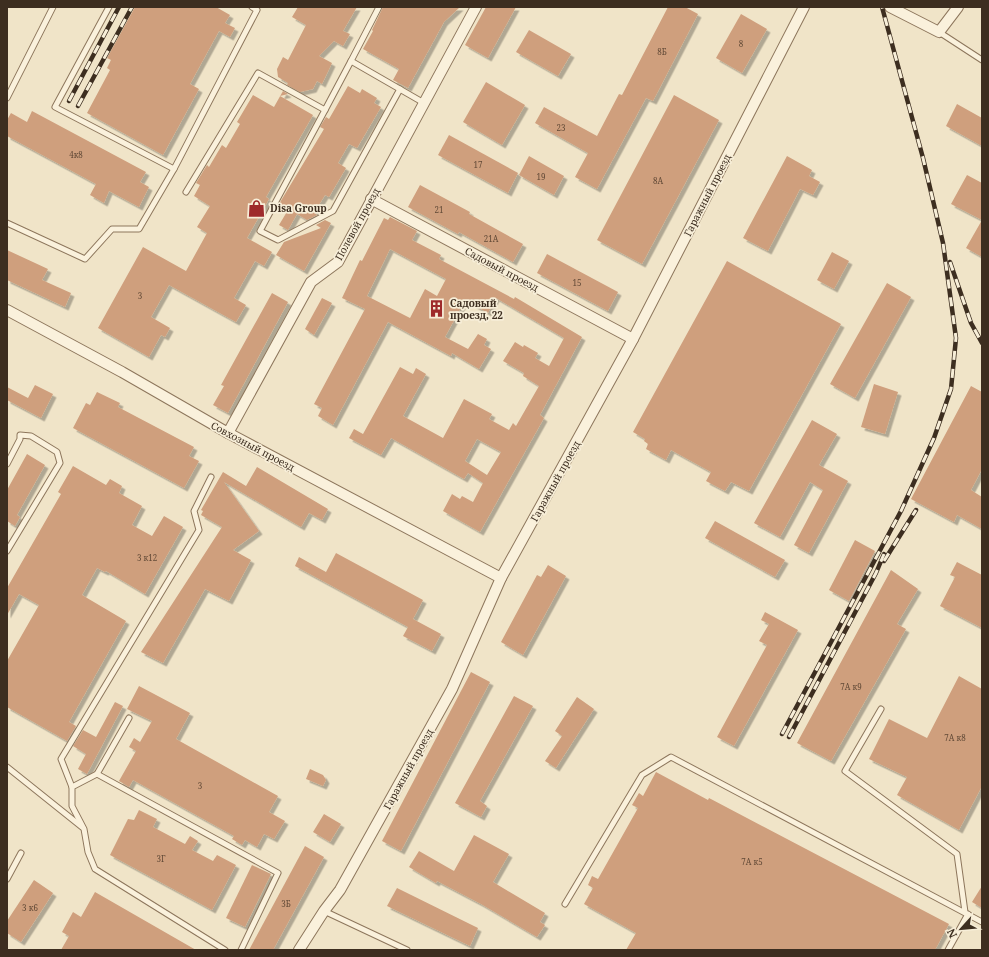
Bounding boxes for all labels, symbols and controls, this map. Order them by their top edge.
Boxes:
house number: 8 [739,38,744,49]
house number: 8Б [657,46,667,57]
house number: 23 [557,122,566,133]
house number: 4к8 [69,149,83,160]
street label: Гаражный проезд [680,151,734,239]
house number: 17 [474,159,483,170]
house number: 19 [537,171,545,182]
house number: 8А [653,175,663,186]
street label: Полевой проезд [331,185,383,263]
shop icon: Disa Group [247,198,267,218]
place label: Disa Group [270,201,327,215]
house number: 21 [435,204,443,215]
house number: 21А [484,233,499,244]
street label: Садовый проезд [463,244,541,294]
house number: 15 [573,277,581,288]
house number: 3 [138,290,143,301]
place label: Садовый проезд, 22 [450,296,503,322]
building icon: Садовый проезд, 22 [427,299,447,319]
street label: Совхозный проезд [209,418,297,474]
street label: Гаражный проезд [527,438,583,524]
house number: 3 к12 [137,552,157,563]
house number: 7А к9 [840,681,862,692]
street label: Гаражный проезд [380,726,436,812]
house number: 7А к8 [944,732,966,743]
house number: 3 [198,780,203,791]
house number: 3Г [157,853,166,864]
house number: 7А к5 [741,856,763,867]
house number: 3Б [281,898,291,909]
house number: 3 к6 [22,902,38,913]
north arrow [941,909,981,949]
text: N [943,926,960,941]

